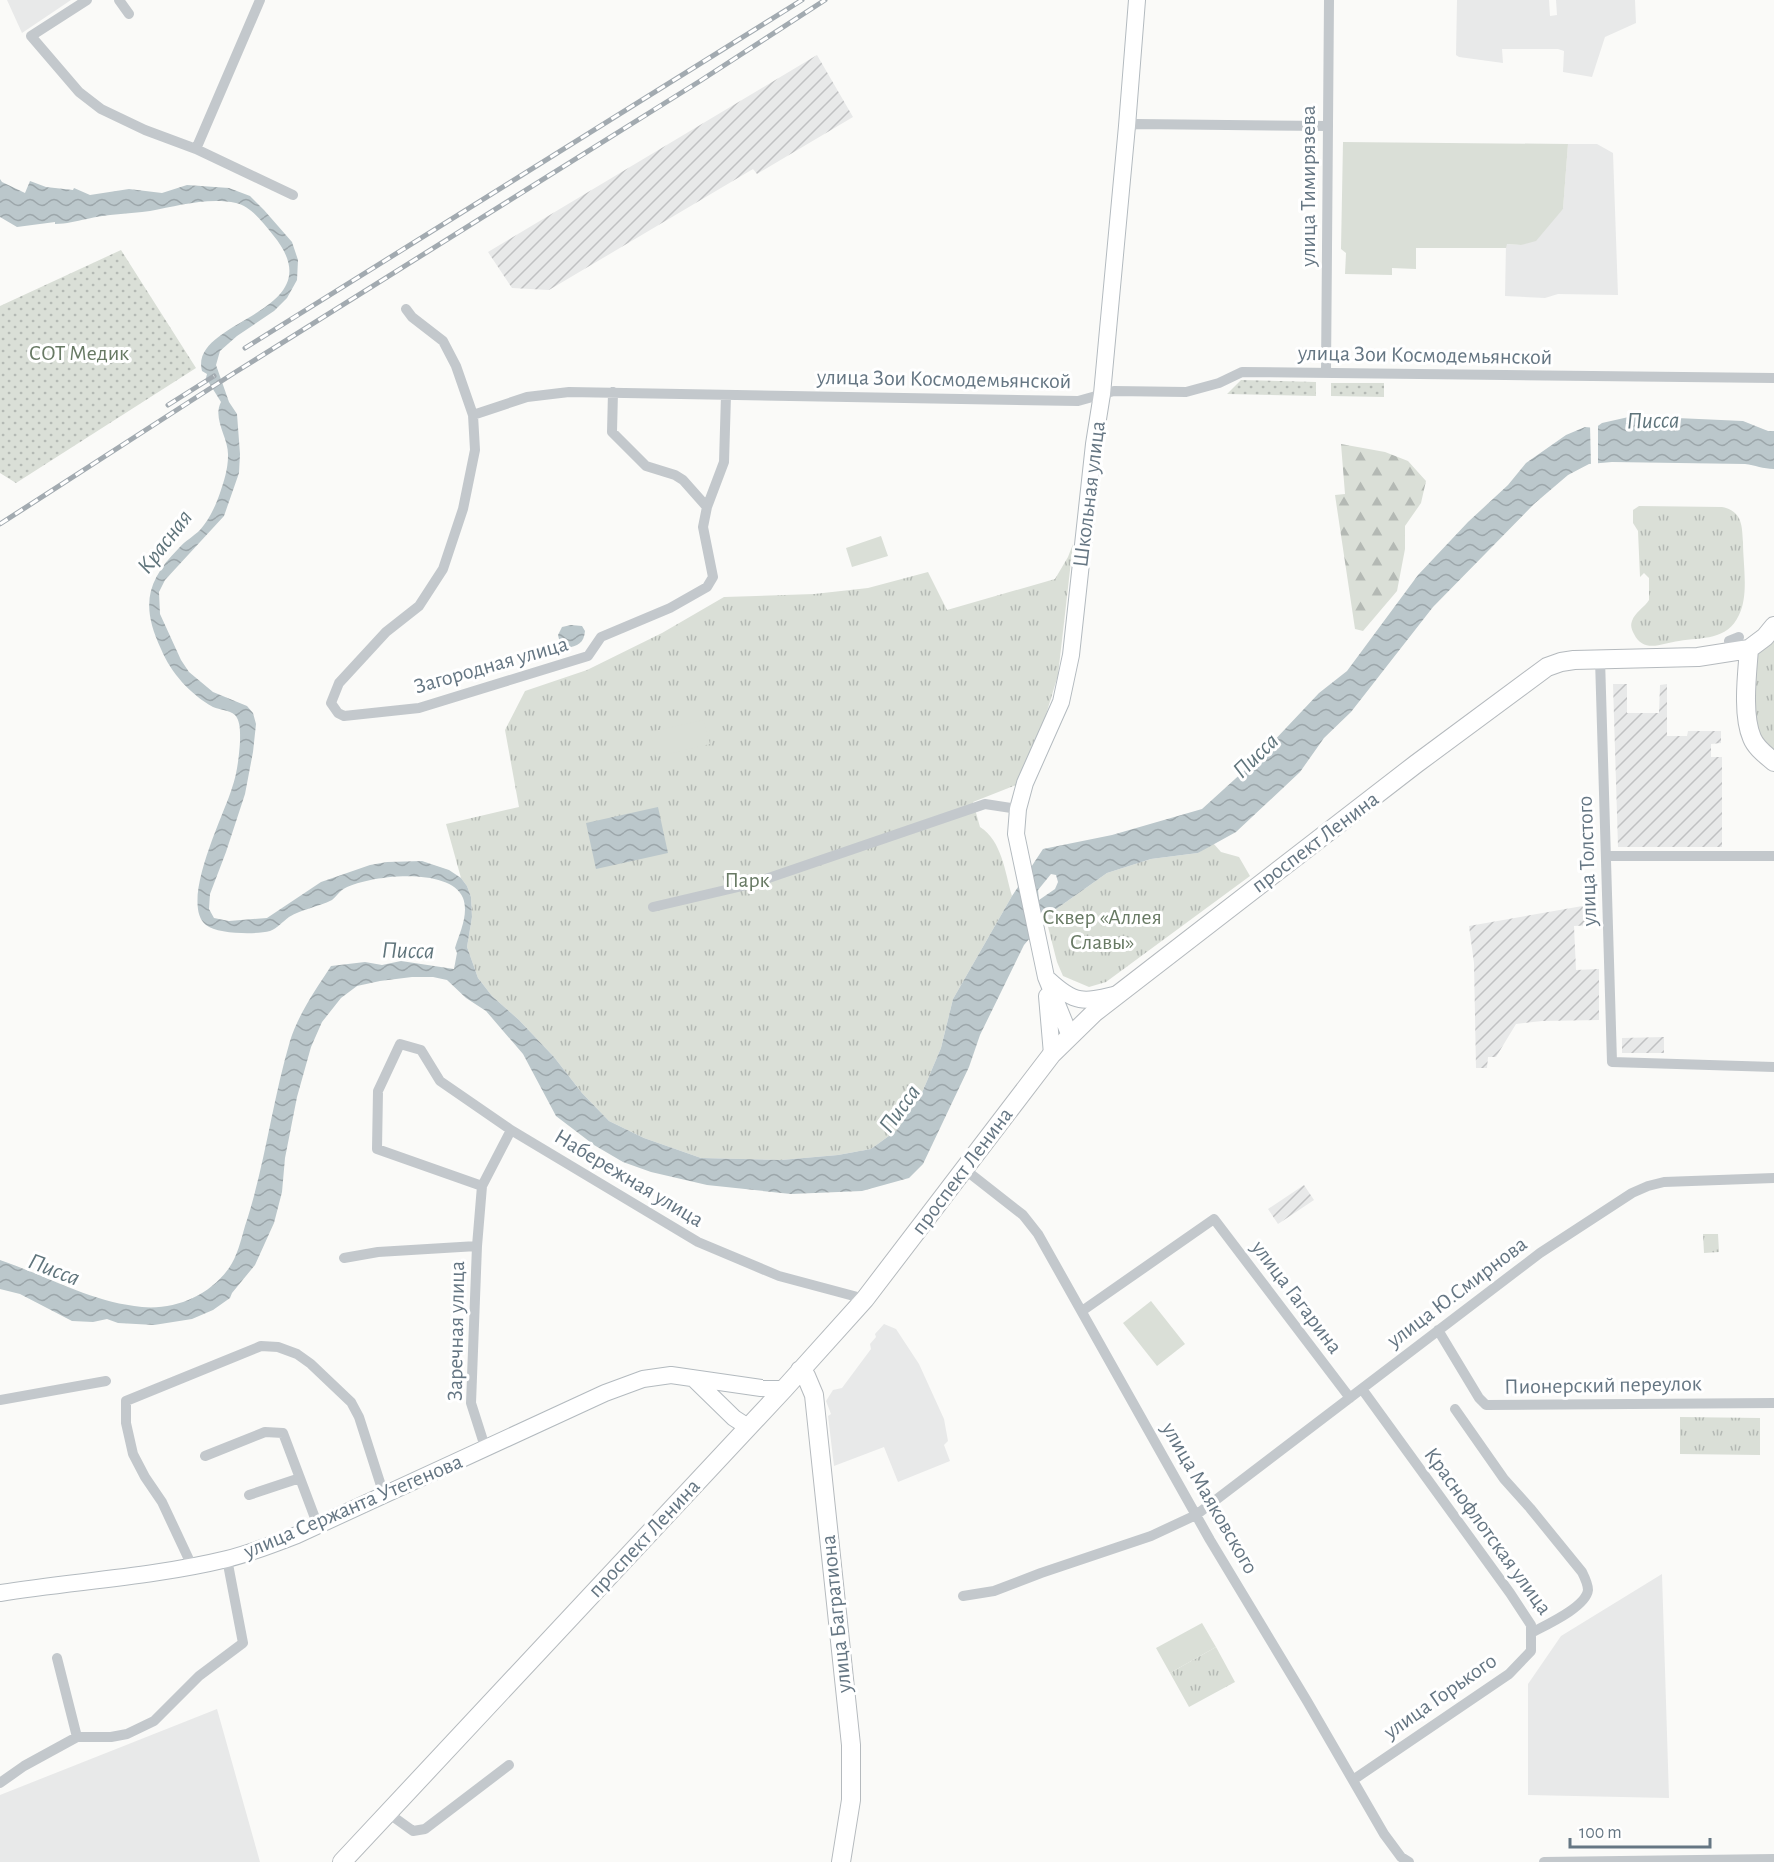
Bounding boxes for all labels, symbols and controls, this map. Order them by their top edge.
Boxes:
street label: улица Тимирязева [1297,105,1319,268]
park label: СОТ Медик [29,342,129,364]
street label: улица Зои Космодемьянской [1297,342,1552,368]
street label: улица Зои Космодемьянской [816,366,1071,392]
water label: Писса [1626,409,1680,433]
street label: Школьная улица [1069,419,1109,569]
water label: Красная [133,506,197,578]
street label: Загородная улица [411,632,571,698]
water label: Писса [1229,729,1283,783]
street label: проспект Ленина [1247,787,1383,897]
street label: улица Толстого [1574,795,1600,928]
park label: Парк [724,869,770,891]
park label: Сквер «Аллея Славы» [1042,906,1162,953]
water label: Писса [381,939,435,963]
water label: Писса [875,1081,925,1137]
street label: проспект Ленина [907,1103,1017,1239]
street label: Набережная улица [551,1125,707,1231]
street label: улица Ю.Смирнова [1382,1232,1531,1352]
street label: улица Гагарина [1247,1236,1347,1358]
water label: Писса [25,1249,83,1291]
street label: Заречная улица [444,1261,468,1401]
street label: Пионерский переулок [1504,1372,1702,1398]
street label: улица Маяковского [1157,1418,1262,1577]
street label: Краснофлотская улица [1420,1443,1556,1619]
street label: улица Сержанта Утегенова [240,1450,466,1562]
street label: проспект Ленина [584,1475,704,1601]
street label: улица Багратиона [817,1534,855,1695]
street label: улица Горького [1379,1649,1500,1743]
scale bar [1570,1811,1710,1849]
text: 100 m [1579,1824,1622,1842]

